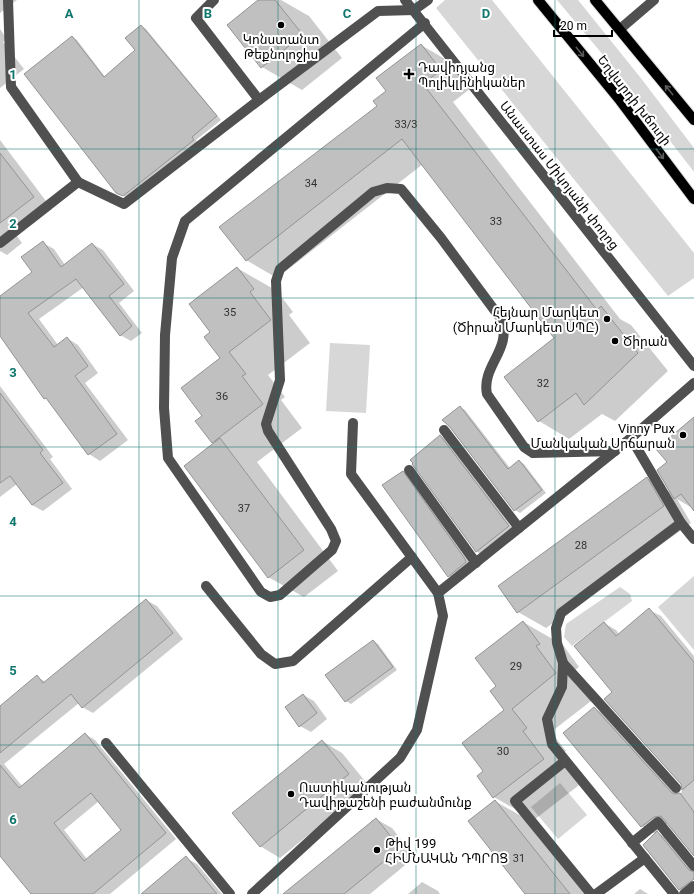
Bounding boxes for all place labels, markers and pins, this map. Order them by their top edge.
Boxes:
marker: Կոնստանտ Թեքնոլոջիս [276,20,286,30]
place label: Կոնստանտ Թեքնոլոջիս [243,32,319,62]
place label: Դավիդյանց Պոլիկլինիկաներ [418,60,525,90]
marker: Դավիդյանց Պոլիկլինիկաներ [403,68,415,80]
place label: Հեյնար Մարկետ (Ծիրան Մարկետ ՍՊԸ) [453,305,599,335]
marker: Հեյնար Մարկետ (Ծիրան Մարկետ ՍՊԸ) [602,314,612,324]
place label: Ծիրան [623,334,668,349]
marker: Ծիրան [610,336,620,346]
place label: Vinny Pux Մանկական Սրճարան [531,421,676,451]
marker: Vinny Pux Մանկական Սրճարան [678,430,688,440]
place label: Ուստիկանության Դավիթաշենի բաժանմունք [299,780,472,810]
marker: Ուստիկանության Դավիթաշենի բաժանմունք [286,789,296,799]
place label: Թիվ 199 ՀԻՄՆԱԿԱՆ ԴՊՐՈՑ [385,836,508,866]
marker: Թիվ 199 ՀԻՄՆԱԿԱՆ ԴՊՐՈՑ [372,845,382,855]

